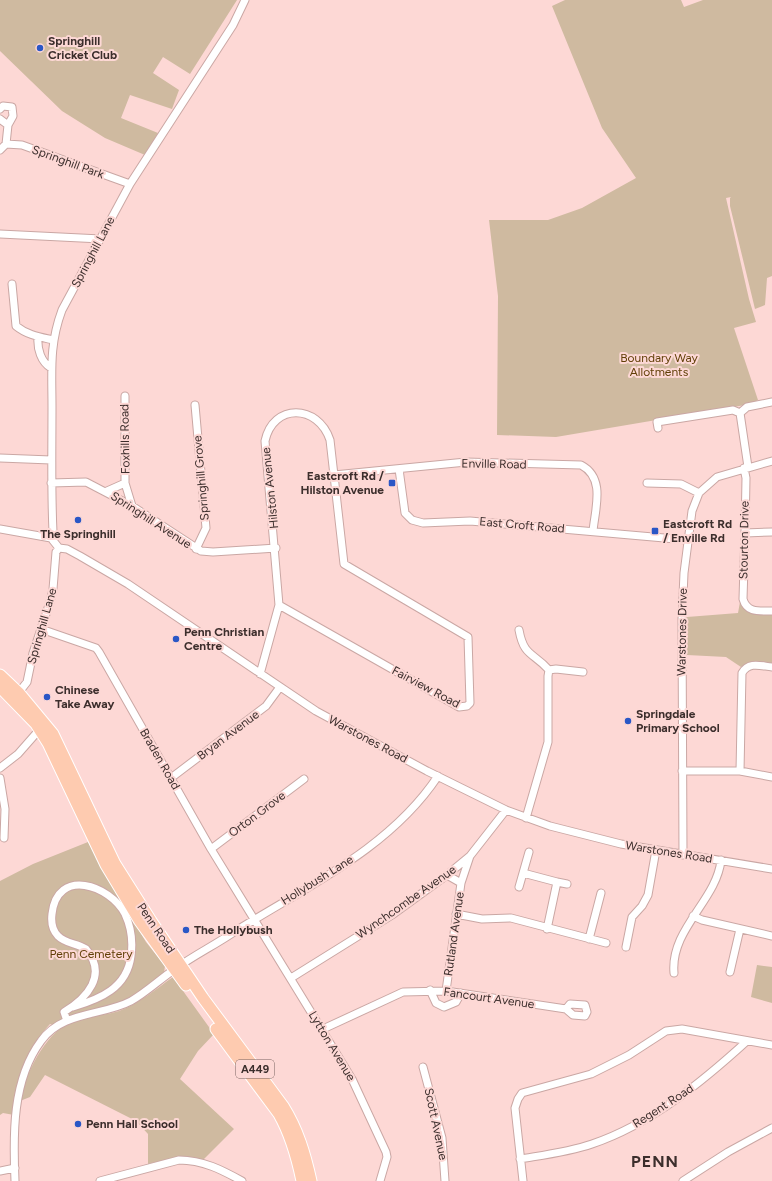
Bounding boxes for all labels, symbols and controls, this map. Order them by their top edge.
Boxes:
place label: Springhill Cricket Club [48,34,117,62]
marker: Springhill Cricket Club [35,43,45,53]
street label: Springhill Park [30,142,106,182]
street label: Springhill Lane [68,214,118,290]
park label: Boundary Way Allotments [620,351,698,379]
street label: Foxhills Road [117,404,133,474]
street label: Springhill Grove [190,434,212,521]
street label: Hilston Avenue [259,446,281,529]
street label: Enville Road [461,456,527,472]
place label: Eastcroft Rd / Hilston Avenue [300,469,384,497]
marker: Eastcroft Rd / Hilston Avenue [387,478,397,488]
street label: Springhill Avenue [108,489,194,552]
street label: Stourton Drive [736,500,752,579]
street label: East Croft Road [479,514,565,536]
marker: The Springhill [73,515,83,525]
place label: Eastcroft Rd / Enville Rd [663,517,732,545]
marker: Eastcroft Rd / Enville Rd [650,526,660,536]
place label: The Springhill [40,527,116,541]
street label: Springhill Lane [24,586,60,666]
street label: Warstones Drive [674,588,690,676]
place label: Penn Christian Centre [184,625,264,653]
marker: Penn Christian Centre [171,634,181,644]
street label: Fairview Road [390,663,462,711]
place label: Chinese Take Away [55,683,114,711]
marker: Chinese Take Away [42,692,52,702]
street label: Bryan Avenue [194,707,262,763]
place label: Springdale Primary School [636,707,720,735]
street label: Warstones Road [326,712,410,766]
marker: Springdale Primary School [623,716,633,726]
street label: Braden Road [137,726,183,792]
street label: Orton Grove [226,788,288,840]
street label: Warstones Road [625,838,713,866]
street label: Hollybush Lane [278,852,356,908]
street label: Wynchcombe Avenue [353,862,459,942]
street label: Rutland Avenue [441,891,467,977]
street label: Penn Road [134,900,178,956]
place label: The Hollybush [194,923,273,937]
marker: The Hollybush [181,925,191,935]
park label: Penn Cemetery [49,947,133,961]
street label: Fancourt Avenue [443,985,536,1011]
street label: Lytton Avenue [306,1009,359,1084]
road number: A449 [236,1060,274,1078]
street label: Regent Road [630,1081,696,1131]
street label: Scott Avenue [422,1087,451,1162]
place label: Penn Hall School [86,1117,178,1131]
marker: Penn Hall School [73,1119,83,1129]
district label: PENN [631,1152,679,1171]

